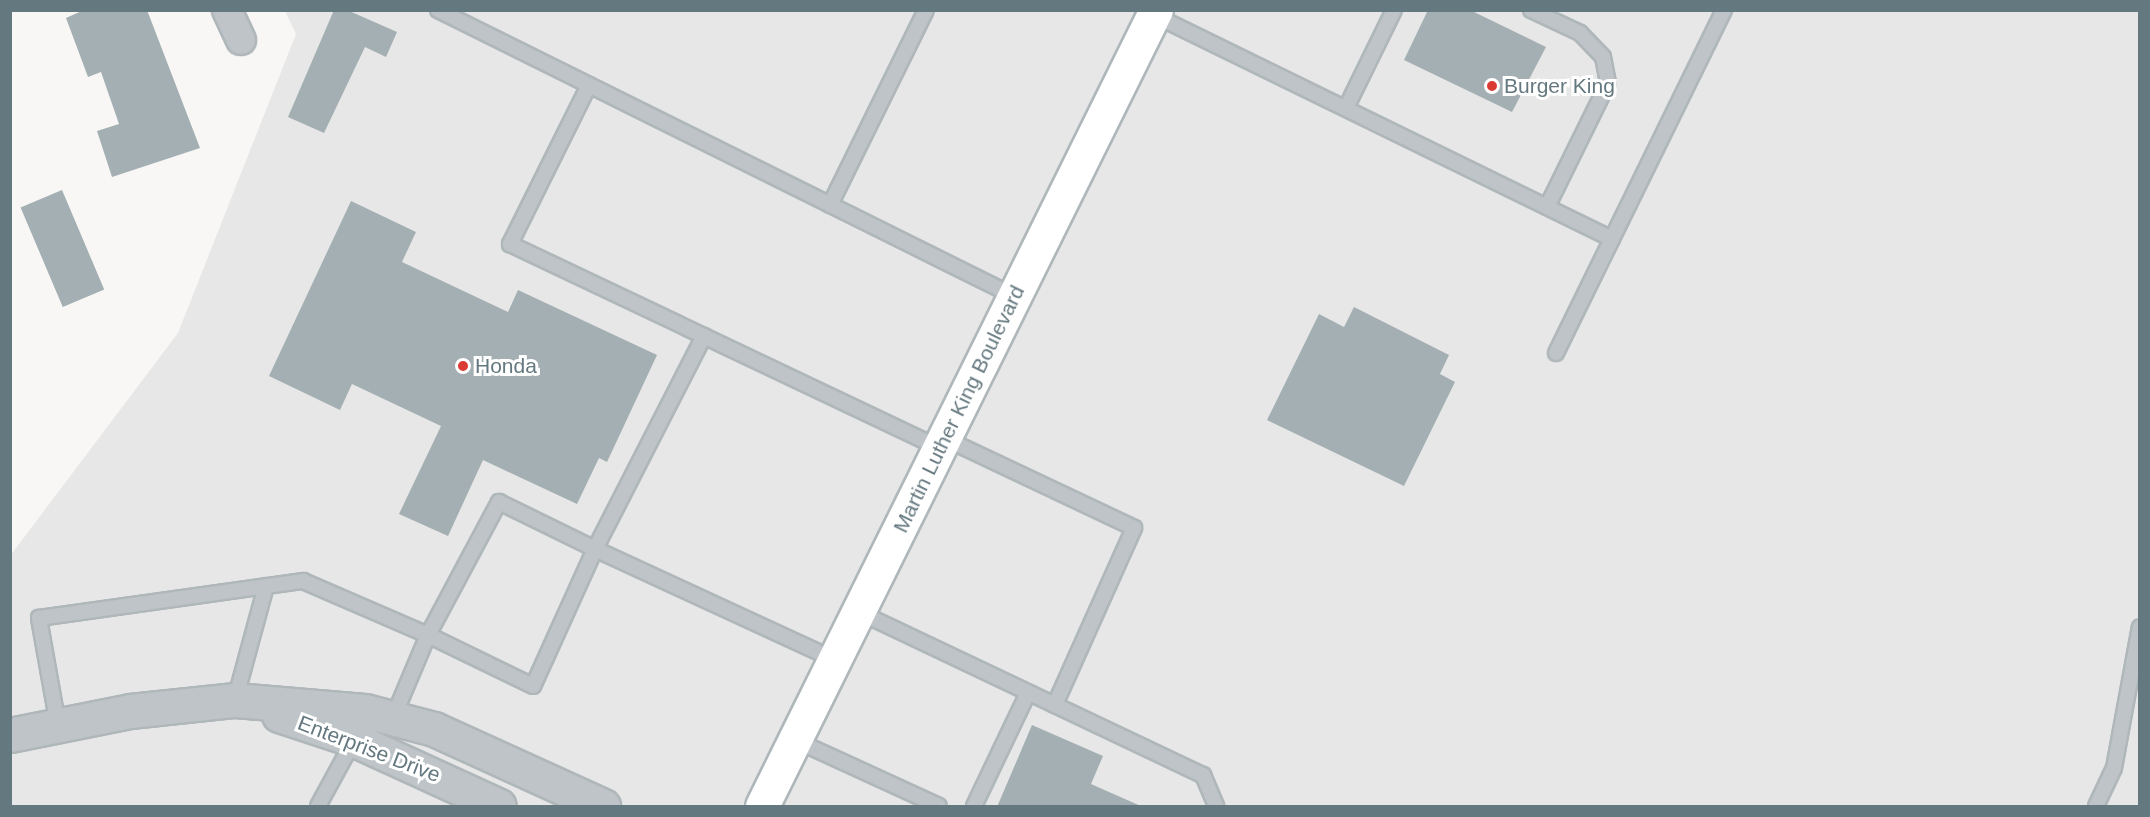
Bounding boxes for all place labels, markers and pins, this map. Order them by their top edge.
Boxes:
place label: Burger King [1504,73,1615,99]
marker: Burger King [1485,79,1499,93]
place label: Honda [475,353,537,379]
marker: Honda [456,359,470,373]

